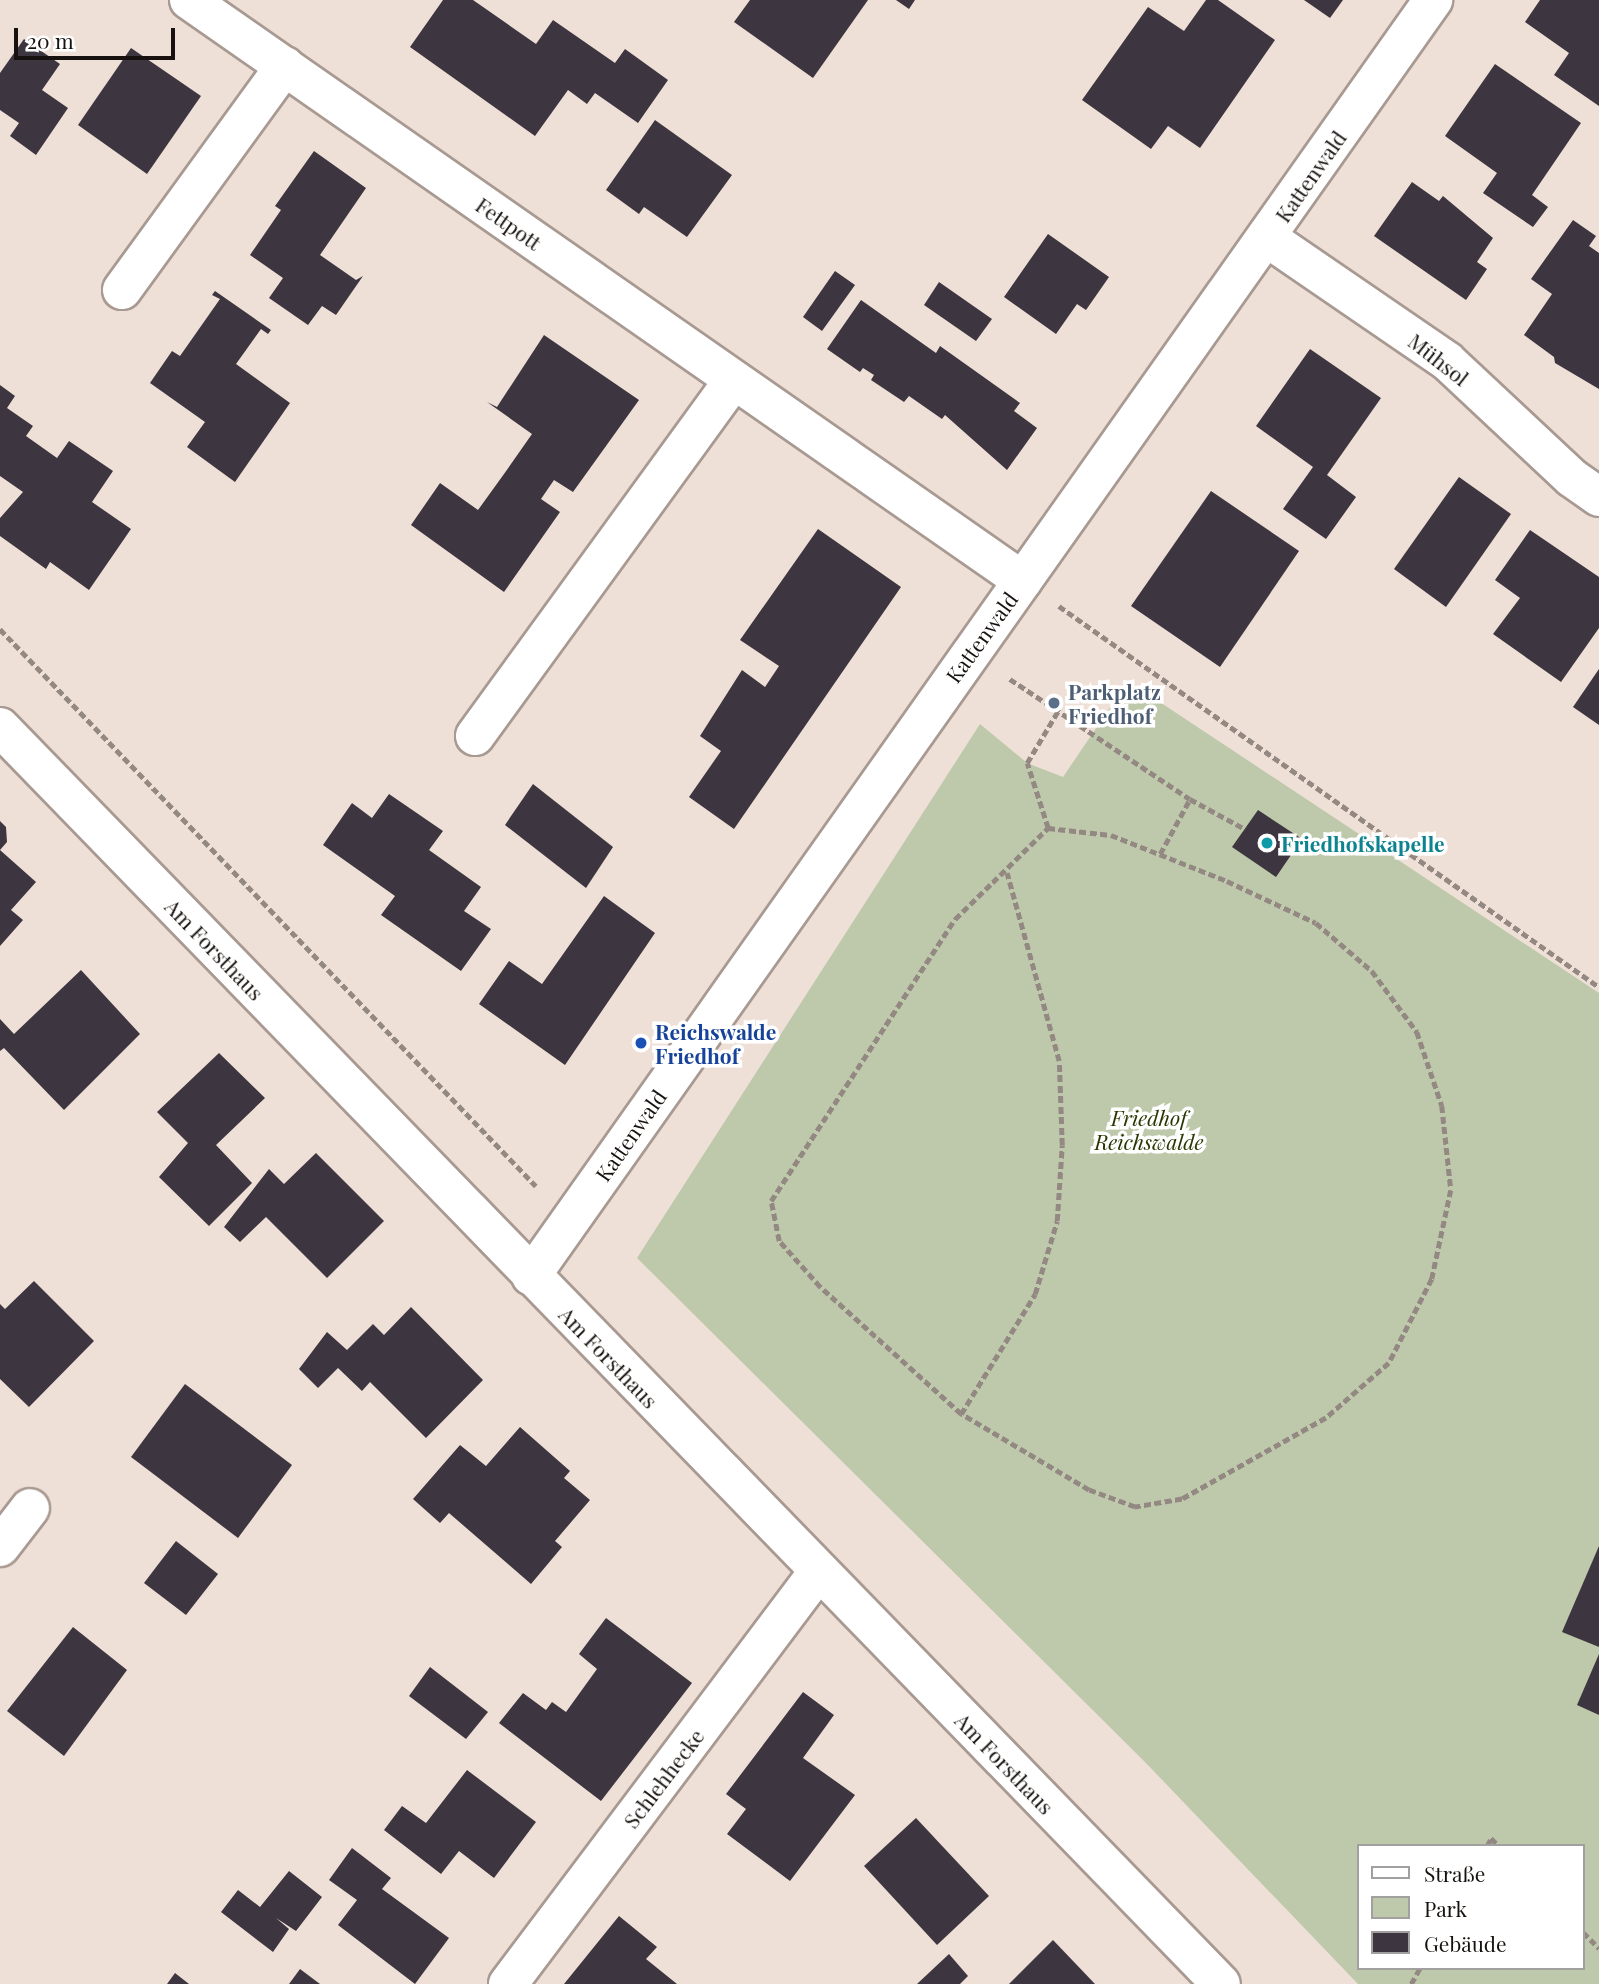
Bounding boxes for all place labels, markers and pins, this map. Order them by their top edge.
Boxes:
place label: Parkplatz Friedhof [1068,678,1161,728]
marker: Parkplatz Friedhof [1046,695,1062,711]
place label: Friedhofskapelle [1281,830,1445,856]
marker: Friedhofskapelle [1259,835,1275,851]
place label: Reichswalde Friedhof [655,1018,776,1068]
marker: Reichswalde Friedhof [633,1035,649,1051]

